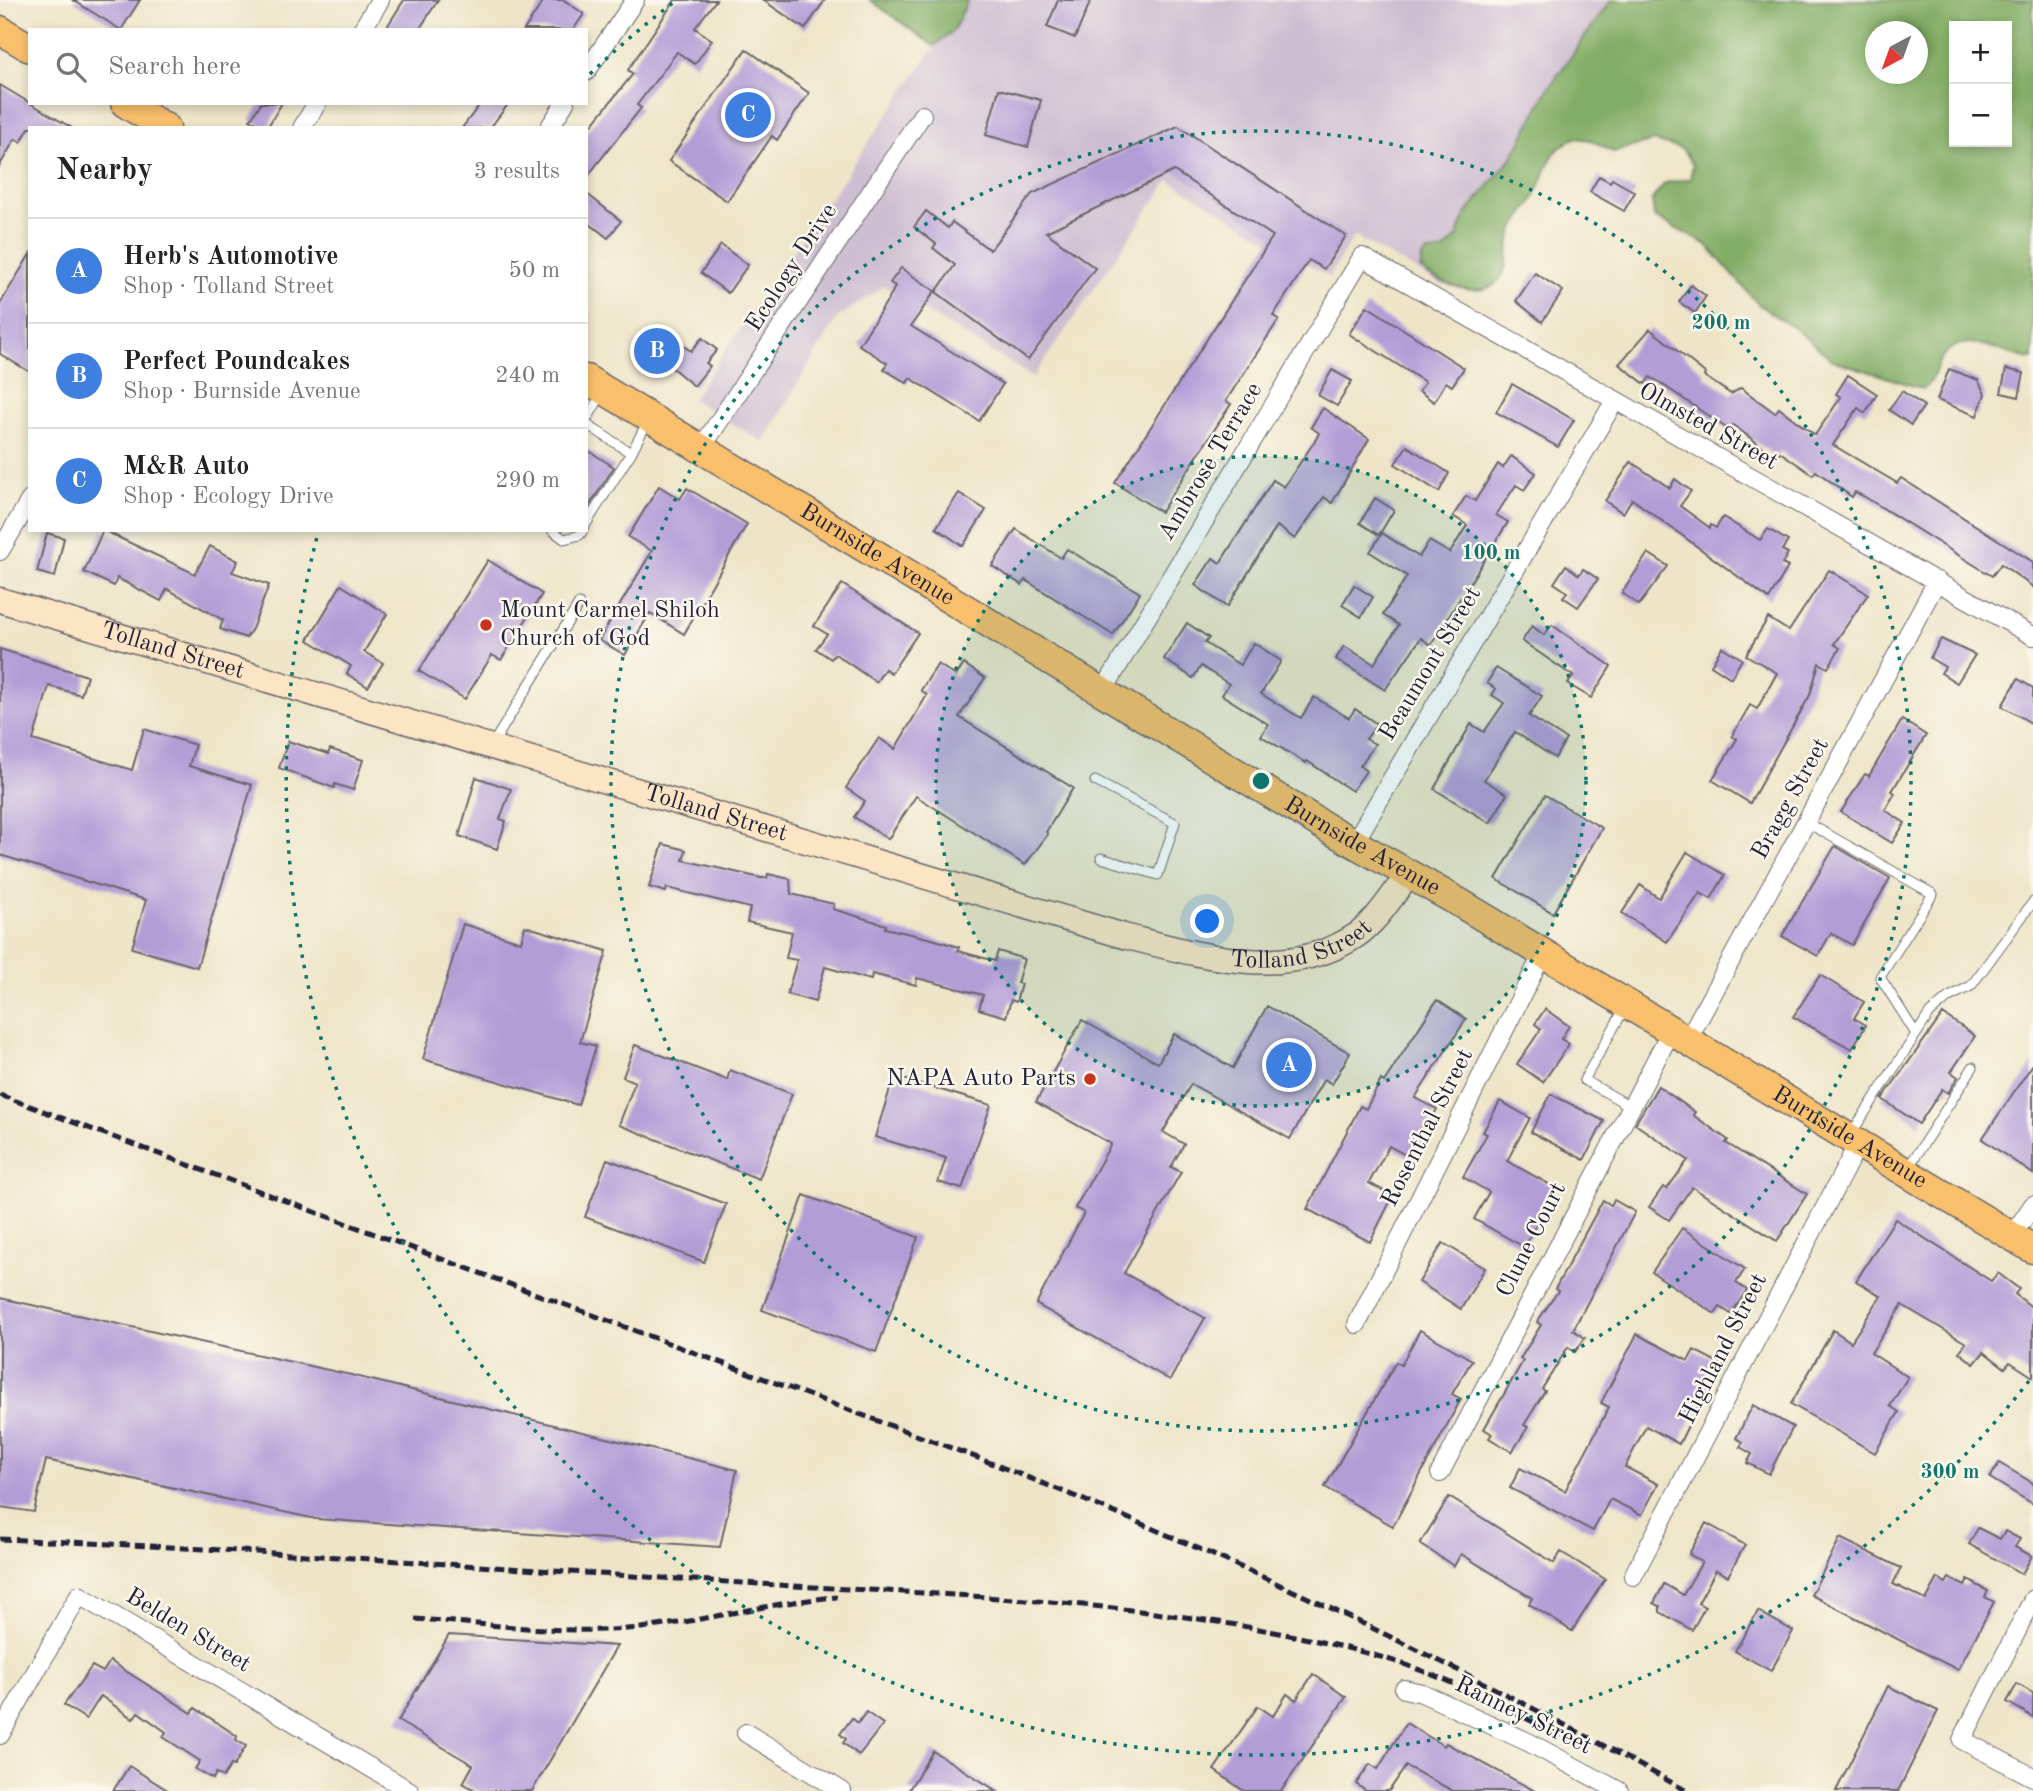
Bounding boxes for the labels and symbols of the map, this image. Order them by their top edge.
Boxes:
north arrow [1865,21,1928,84]
pin: C [725,89,771,141]
street label: Ecology Drive [742,200,842,336]
text: 200 m [1691,313,1751,334]
pin: B [634,325,680,377]
street label: Ambrose Terrace [1155,379,1267,545]
street label: Olmsted Street [1634,379,1782,475]
street label: Burnside Avenue [795,499,958,611]
text: 100 m [1461,543,1521,564]
street label: Beaumont Street [1376,583,1486,745]
place label: Mount Carmel Shiloh Church of God [500,599,720,651]
marker: Mount Carmel Shiloh Church of God [478,617,494,633]
street label: Tolland Street [98,619,247,684]
street label: Bragg Street [1748,734,1834,864]
centre of rings [1249,769,1273,793]
street label: Tolland Street [641,781,790,847]
street label: Burnside Avenue [1280,793,1444,901]
your location [1190,904,1224,938]
street label: Tolland Street [1229,916,1377,974]
pin: A [1266,1039,1312,1091]
street label: Rosenthal Street [1378,1045,1478,1211]
place label: NAPA Auto Parts [886,1067,1076,1091]
marker: NAPA Auto Parts [1082,1071,1098,1087]
street label: Burnside Avenue [1768,1082,1931,1194]
street label: Clune Court [1493,1179,1571,1301]
street label: Highland Street [1676,1270,1772,1428]
text: 300 m [1920,1462,1980,1483]
street label: Belden Street [121,1584,255,1678]
street label: Ranney Street [1451,1673,1595,1759]

